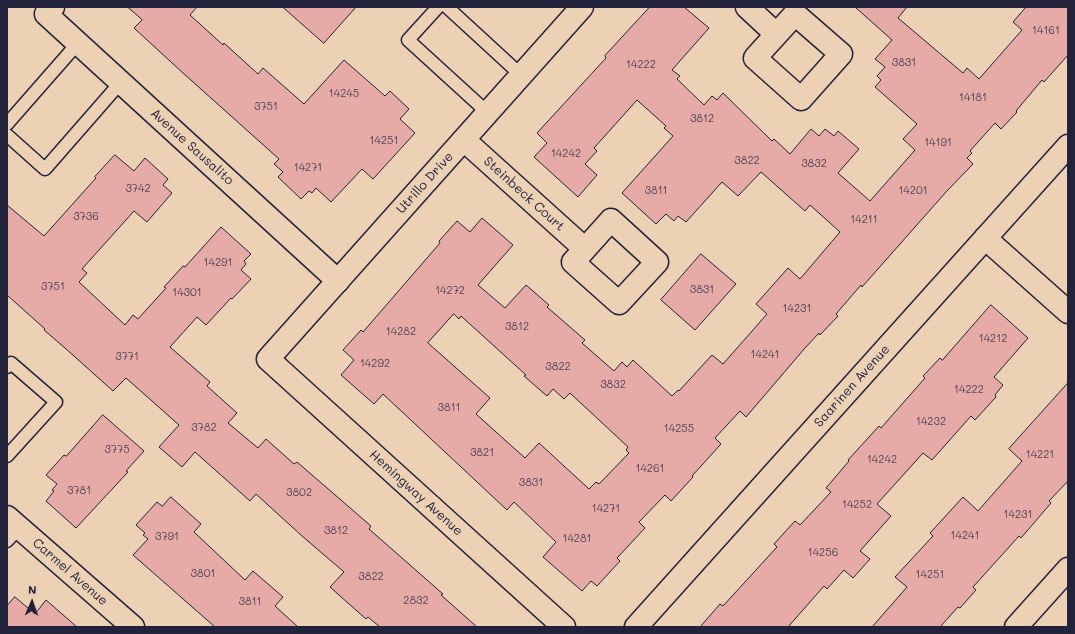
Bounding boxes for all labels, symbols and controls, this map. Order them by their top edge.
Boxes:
house number: 14161 [1032,24,1060,38]
house number: 3831 [892,56,916,70]
house number: 14222 [626,58,656,72]
house number: 14245 [329,87,359,101]
house number: 14181 [959,91,987,105]
house number: 3751 [254,100,278,114]
street label: Avenue Sausalito [147,105,237,189]
house number: 3812 [690,112,714,126]
house number: 14251 [370,134,398,148]
house number: 14191 [924,136,952,150]
house number: 14242 [551,147,581,161]
street label: Utrillo Drive [393,149,457,217]
street label: Steinbeck Court [480,154,568,234]
house number: 3822 [734,154,760,168]
house number: 3832 [801,157,827,171]
house number: 14271 [294,161,322,175]
house number: 3742 [125,182,151,196]
house number: 3811 [645,184,667,198]
house number: 14201 [898,184,928,198]
house number: 3736 [73,210,99,224]
house number: 14211 [850,213,878,227]
house number: 14291 [204,256,232,270]
house number: 3751 [41,280,65,294]
house number: 3831 [690,283,714,297]
house number: 14272 [435,284,465,298]
house number: 14301 [172,286,202,300]
house number: 14231 [783,302,811,316]
house number: 3812 [505,320,529,334]
house number: 14282 [386,325,416,339]
house number: 14212 [979,332,1007,346]
street label: Saarinen Avenue [811,342,893,430]
house number: 14241 [751,348,779,362]
house number: 3771 [115,350,139,364]
house number: 14292 [360,357,390,371]
house number: 3822 [545,360,571,374]
house number: 3832 [600,378,626,392]
house number: 14222 [954,383,984,397]
house number: 3811 [438,401,460,415]
house number: 14232 [916,415,946,429]
house number: 3782 [191,421,217,435]
house number: 14255 [664,422,694,436]
house number: 3775 [104,443,130,457]
house number: 3821 [470,446,494,460]
street label: Hemingway Avenue [366,447,466,539]
house number: 14221 [1026,448,1054,462]
house number: 14242 [867,453,897,467]
house number: 14261 [635,462,665,476]
house number: 3831 [519,476,543,490]
house number: 3781 [67,484,91,498]
house number: 3802 [286,486,312,500]
house number: 14252 [842,498,872,512]
house number: 14271 [592,502,620,516]
house number: 14231 [1004,508,1032,522]
house number: 3812 [324,524,348,538]
house number: 14241 [951,529,979,543]
house number: 3791 [155,530,179,544]
house number: 14281 [562,532,592,546]
street label: Carmel Avenue [29,535,111,609]
house number: 14256 [808,546,838,560]
house number: 3801 [191,567,215,581]
house number: 14251 [916,568,944,582]
house number: 3822 [358,570,384,584]
north arrow [12,582,52,622]
text: N [28,582,37,597]
house number: 2832 [403,594,429,608]
house number: 3811 [239,595,261,609]

